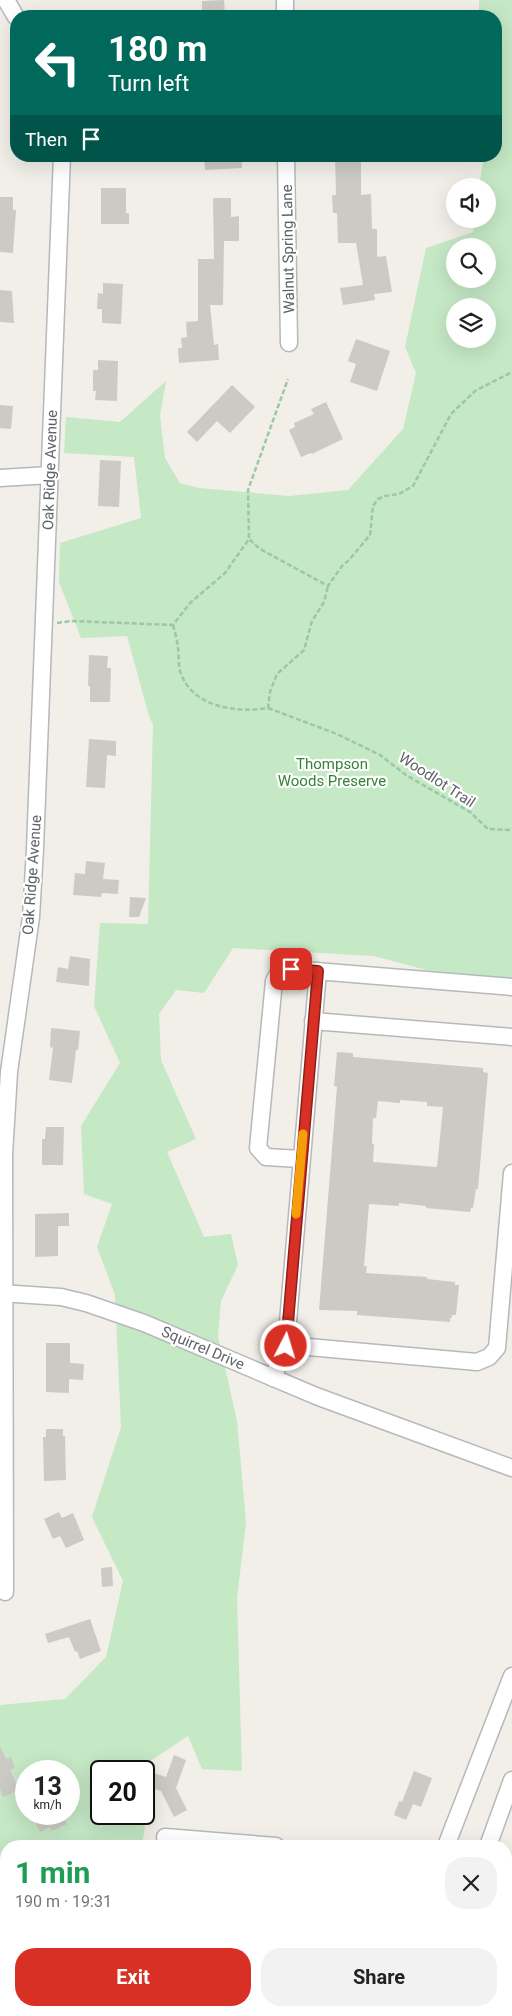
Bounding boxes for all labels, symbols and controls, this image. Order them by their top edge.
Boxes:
text: 180 m [108,29,207,70]
icon: left [25,30,90,95]
text: Turn left [108,71,189,96]
icon: arrive [77,125,105,153]
text: Then [25,128,67,151]
map controls [446,178,496,348]
button: sound [446,178,496,228]
street label: Walnut Spring Lane [278,184,298,314]
button: search [446,238,496,288]
button: layers [446,298,496,348]
street label: Oak Ridge Avenue [39,410,61,530]
street label: Woodlot Trail [395,749,479,811]
park label: Thompson Woods Preserve [278,755,386,790]
street label: Oak Ridge Avenue [19,814,45,936]
pin [270,948,312,990]
icon: arrive [277,955,305,983]
position arrow [259,1319,311,1371]
street label: Squirrel Drive [159,1322,247,1374]
speed limit sign: 20 [90,1760,155,1825]
text: 13 [33,1772,62,1801]
text: km/h [33,1798,62,1812]
text: 1 min [15,1855,90,1890]
button: close [445,1857,497,1909]
text: 190 m · 19:31 [15,1892,112,1911]
button: Exit [15,1948,251,2006]
button: Share [261,1948,497,2006]

